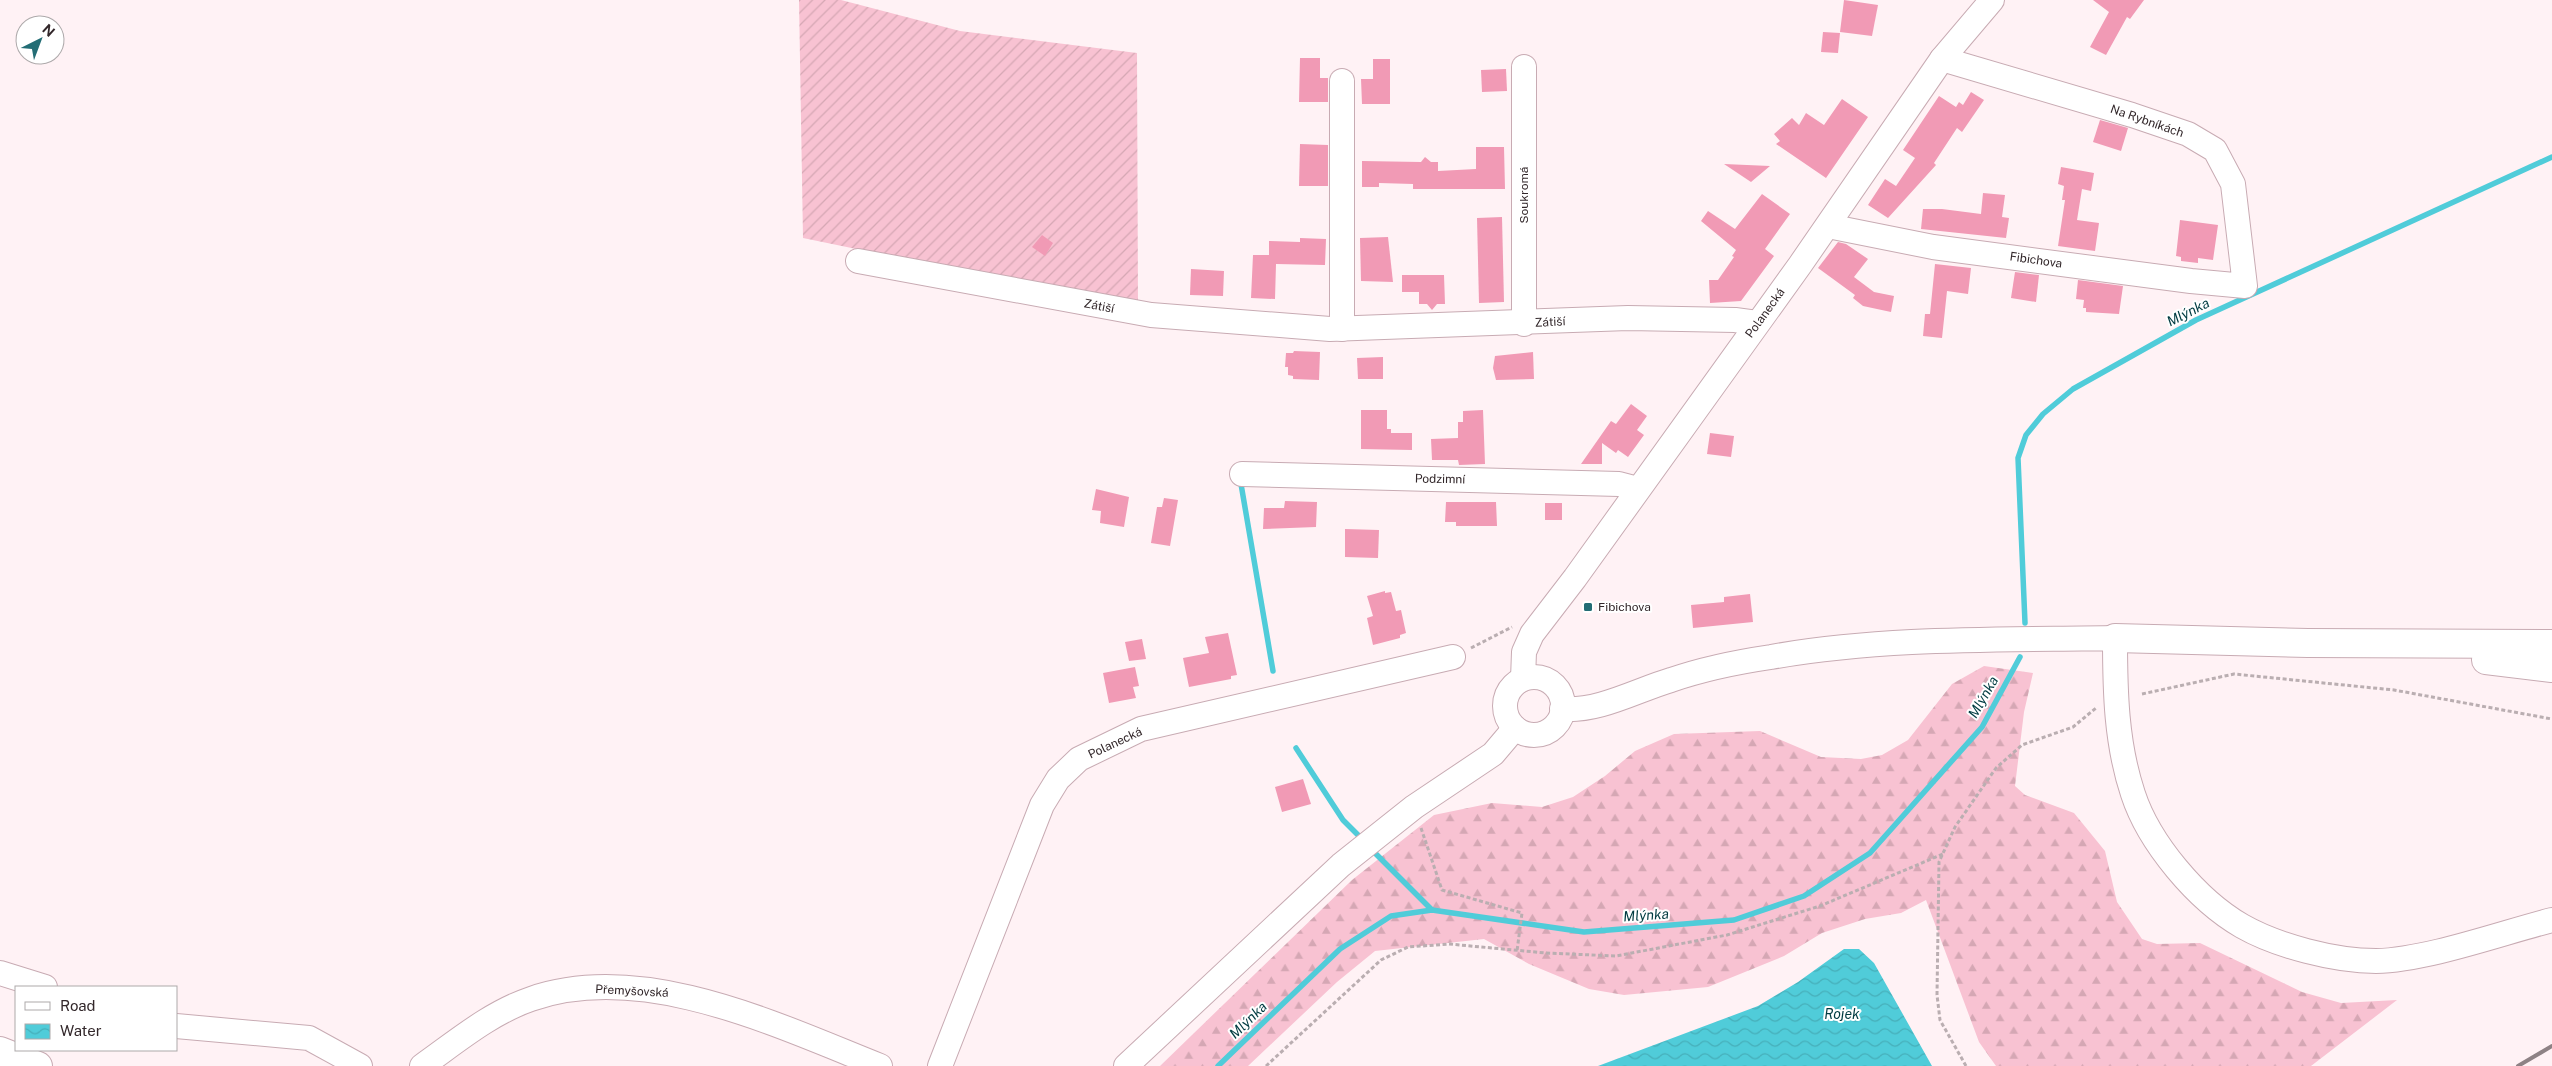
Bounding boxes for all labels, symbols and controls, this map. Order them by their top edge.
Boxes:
north arrow [15,15,65,65]
text: N [39,21,58,40]
street label: Na Rybníkách [2108,102,2186,140]
street label: Soukromá [1517,167,1531,223]
street label: Fibichova [2009,249,2063,271]
street label: Polanecká [1742,285,1788,341]
water label: Mlýnka [2164,295,2212,329]
street label: Zátiší [1083,296,1116,316]
street label: Zátiší [1534,314,1567,330]
street label: Podzimní [1415,472,1466,486]
place label: Fibichova [1598,600,1651,614]
marker: Fibichova [1582,601,1594,613]
water label: Mlýnka [1965,673,2001,721]
street label: Polanecká [1086,724,1144,762]
water label: Mlýnka [1623,905,1669,925]
street label: Přemyšovská [595,982,669,1000]
legend [15,986,178,1051]
text: Road [60,997,96,1014]
water label: Mlýnka [1226,998,1270,1042]
water label: Rojek [1824,1006,1860,1022]
text: Water [60,1022,102,1039]

